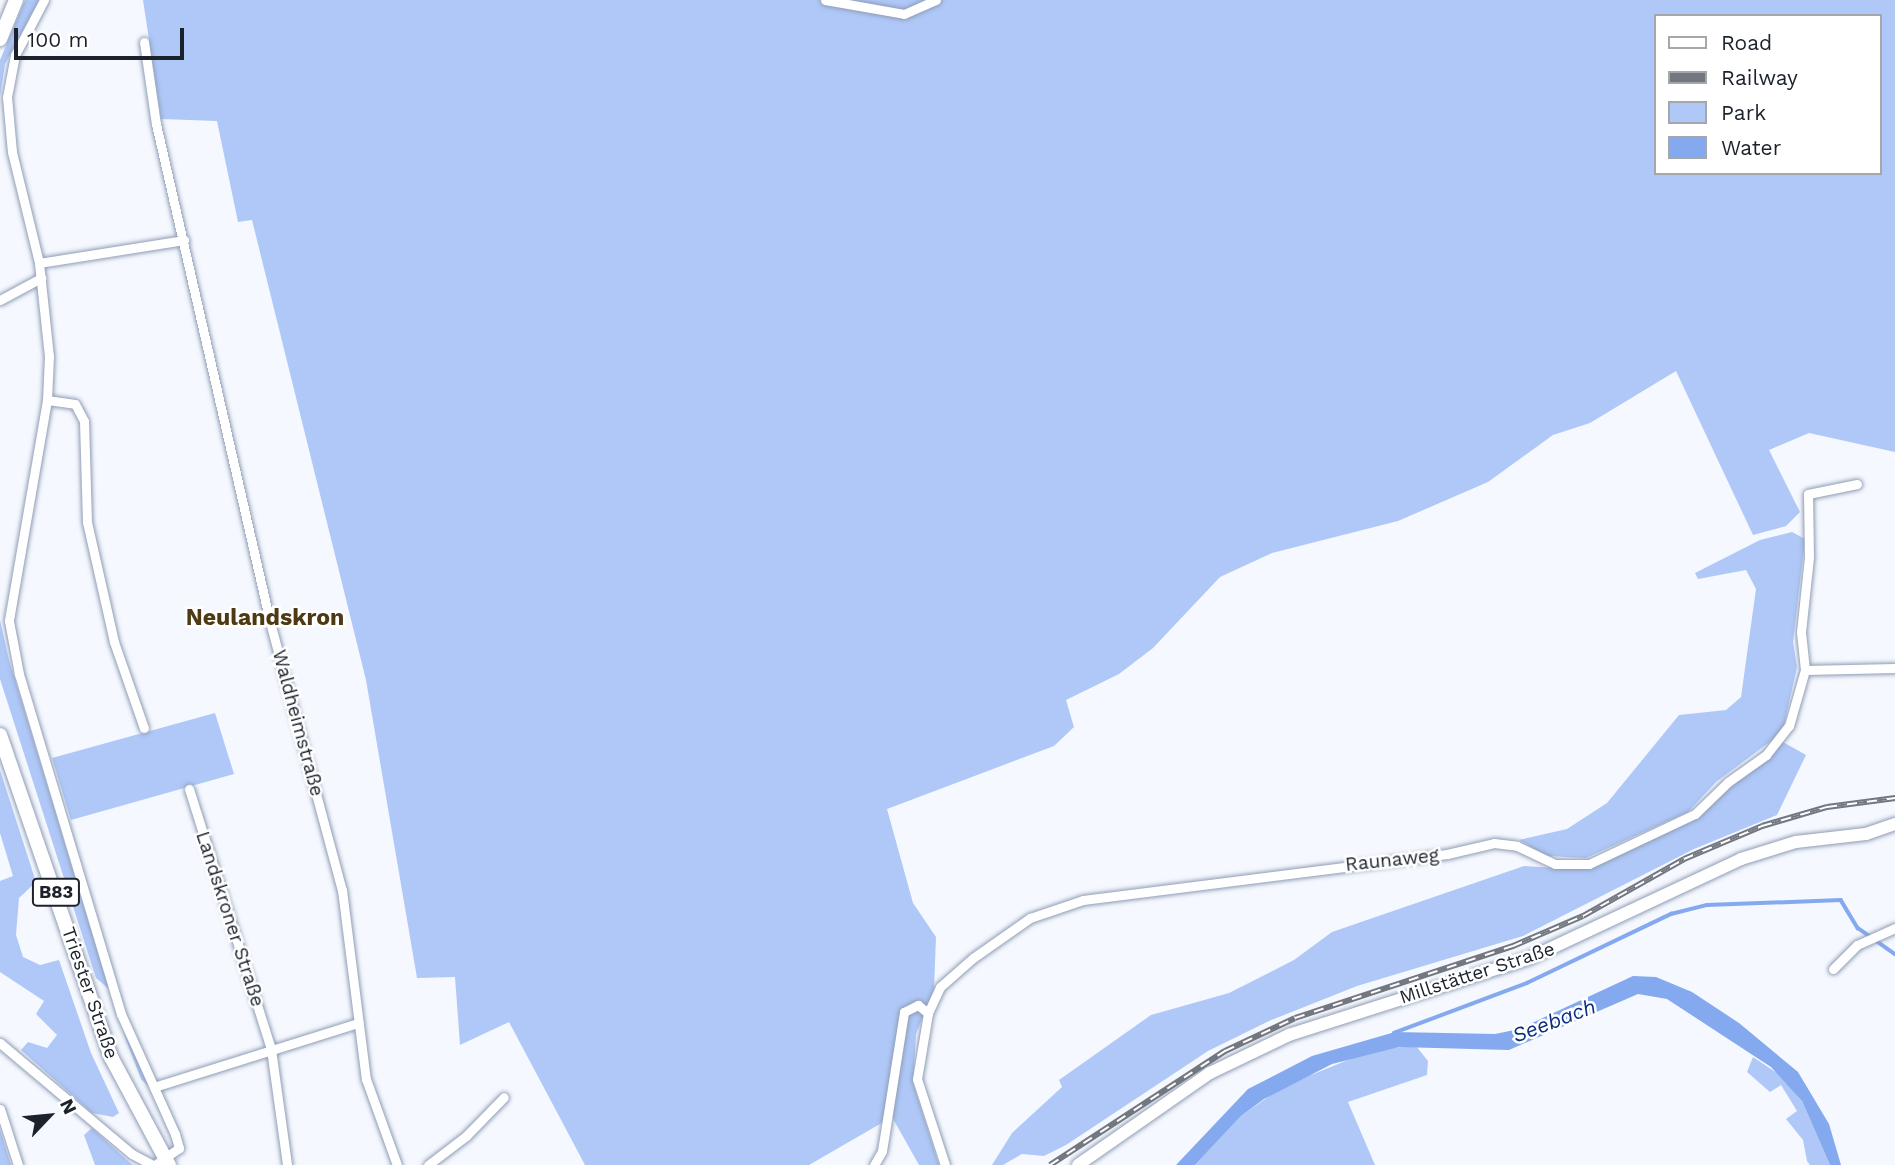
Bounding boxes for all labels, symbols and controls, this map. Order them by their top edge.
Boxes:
scale bar [18,14,187,58]
legend [1654,14,1881,175]
text: 100 m [27,27,89,52]
text: Road [1721,30,1772,55]
text: Railway [1721,65,1798,90]
text: Park [1721,100,1766,125]
text: Water [1721,135,1781,160]
district label: Neulandskron [186,604,344,632]
street label: Waldheimstraße [267,647,329,799]
street label: Landskroner Straße [191,828,269,1010]
street label: Raunaweg [1344,844,1440,876]
road number: B83 [32,878,80,906]
street label: Triester Straße [57,924,123,1062]
street label: Millstätter Straße [1396,937,1558,1009]
water label: Seebach [1509,994,1599,1048]
north arrow [14,1081,84,1151]
text: N [55,1095,82,1118]

